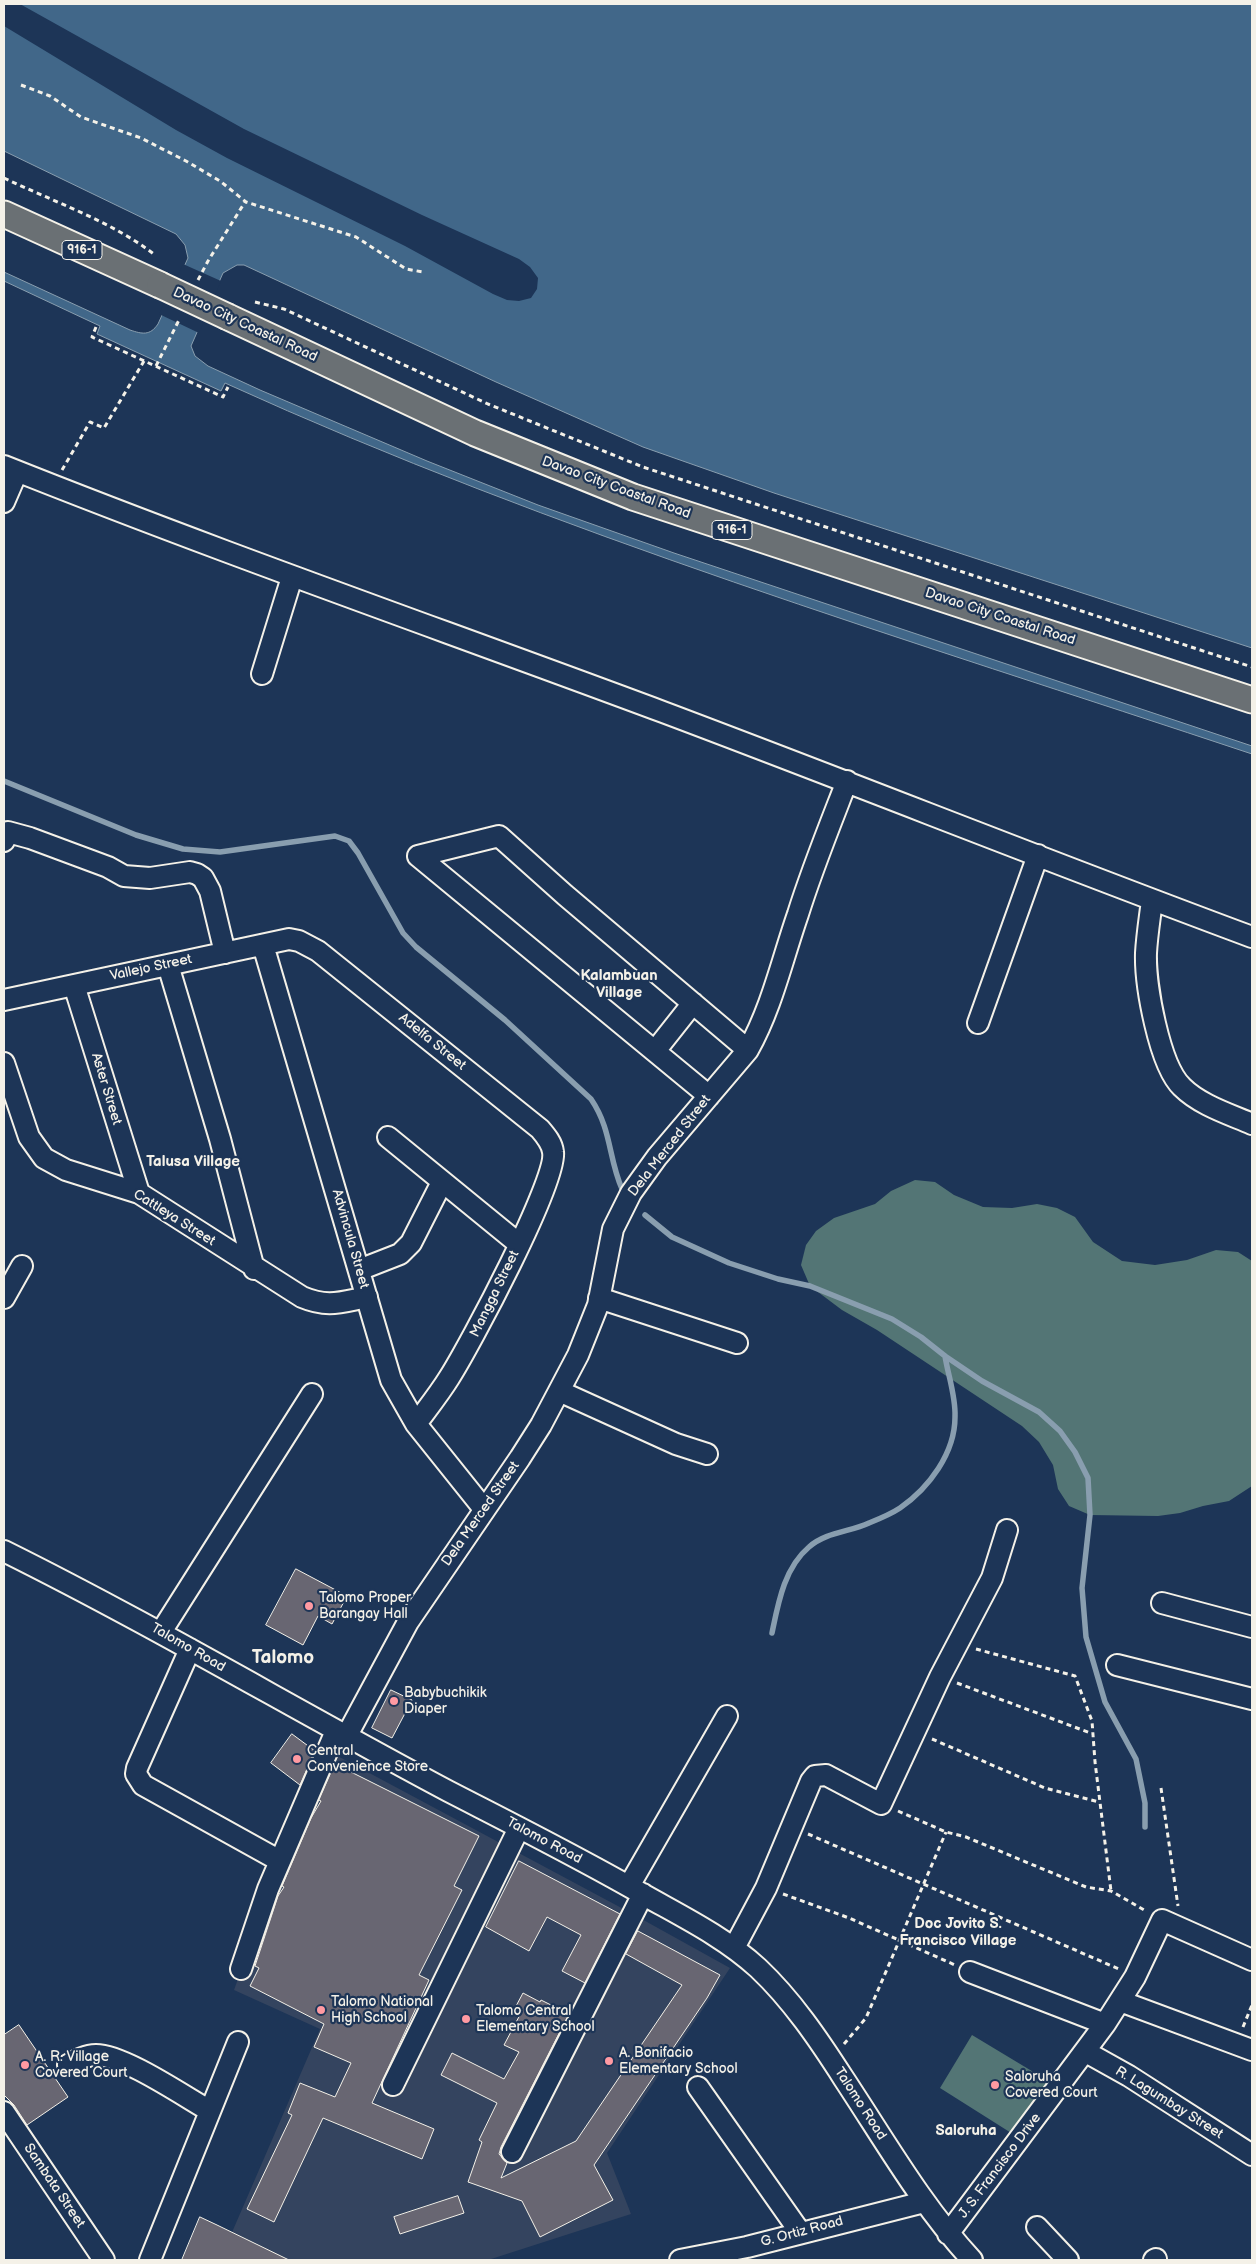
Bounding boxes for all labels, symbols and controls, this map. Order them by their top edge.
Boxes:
road number: 916-1 [62,240,102,260]
street label: Davao City Coastal Road [170,284,320,366]
street label: Davao City Coastal Road [539,453,693,523]
road number: 916-1 [712,520,752,540]
street label: Davao City Coastal Road [923,585,1077,649]
street label: Vallejo Street [108,951,194,985]
district label: Kalambuan Village [580,967,658,1002]
street label: Adelfa Street [395,1010,469,1074]
street label: Aster Street [87,1051,125,1127]
street label: Dela Merced Street [625,1092,715,1200]
district label: Talusa Village [146,1153,240,1171]
street label: Cattleya Street [130,1186,218,1250]
street label: Advincula Street [328,1187,372,1291]
street label: Mangga Street [467,1248,523,1340]
street label: Dela Merced Street [439,1458,523,1570]
place label: Talomo Proper Barangay Hall [319,1590,411,1622]
marker: Talomo Proper Barangay Hall [303,1600,315,1612]
street label: Talomo Road [148,1620,228,1676]
district label: Talomo [252,1647,314,1669]
place label: Babybuchikik Diaper [404,1685,487,1718]
marker: Babybuchikik Diaper [388,1695,400,1707]
place label: Central Convenience Store [307,1743,428,1775]
marker: Central Convenience Store [291,1753,303,1765]
street label: Talomo Road [503,1814,585,1868]
district label: Doc Jovito S. Francisco Village [900,1915,1016,1950]
place label: Talomo National High School [331,1994,433,2026]
place label: Talomo Central Elementary School [476,2003,595,2035]
marker: Talomo National High School [315,2004,327,2016]
marker: Talomo Central Elementary School [460,2013,472,2025]
place label: A. Bonifacio Elementary School [619,2045,738,2078]
place label: A. R. Village Covered Court [35,2049,128,2082]
marker: A. Bonifacio Elementary School [603,2055,615,2067]
marker: A. R. Village Covered Court [19,2059,31,2071]
street label: R. Lagumbay Street [1112,2063,1226,2143]
street label: Talomo Road [830,2065,890,2143]
place label: Saloruha Covered Court [1005,2069,1098,2102]
marker: Saloruha Covered Court [989,2079,1001,2091]
street label: J. S. Francisco Drive [955,2110,1045,2222]
district label: Saloruha [935,2122,997,2140]
street label: Sambata Street [20,2141,88,2231]
street label: G. Ortiz Road [759,2213,845,2251]

